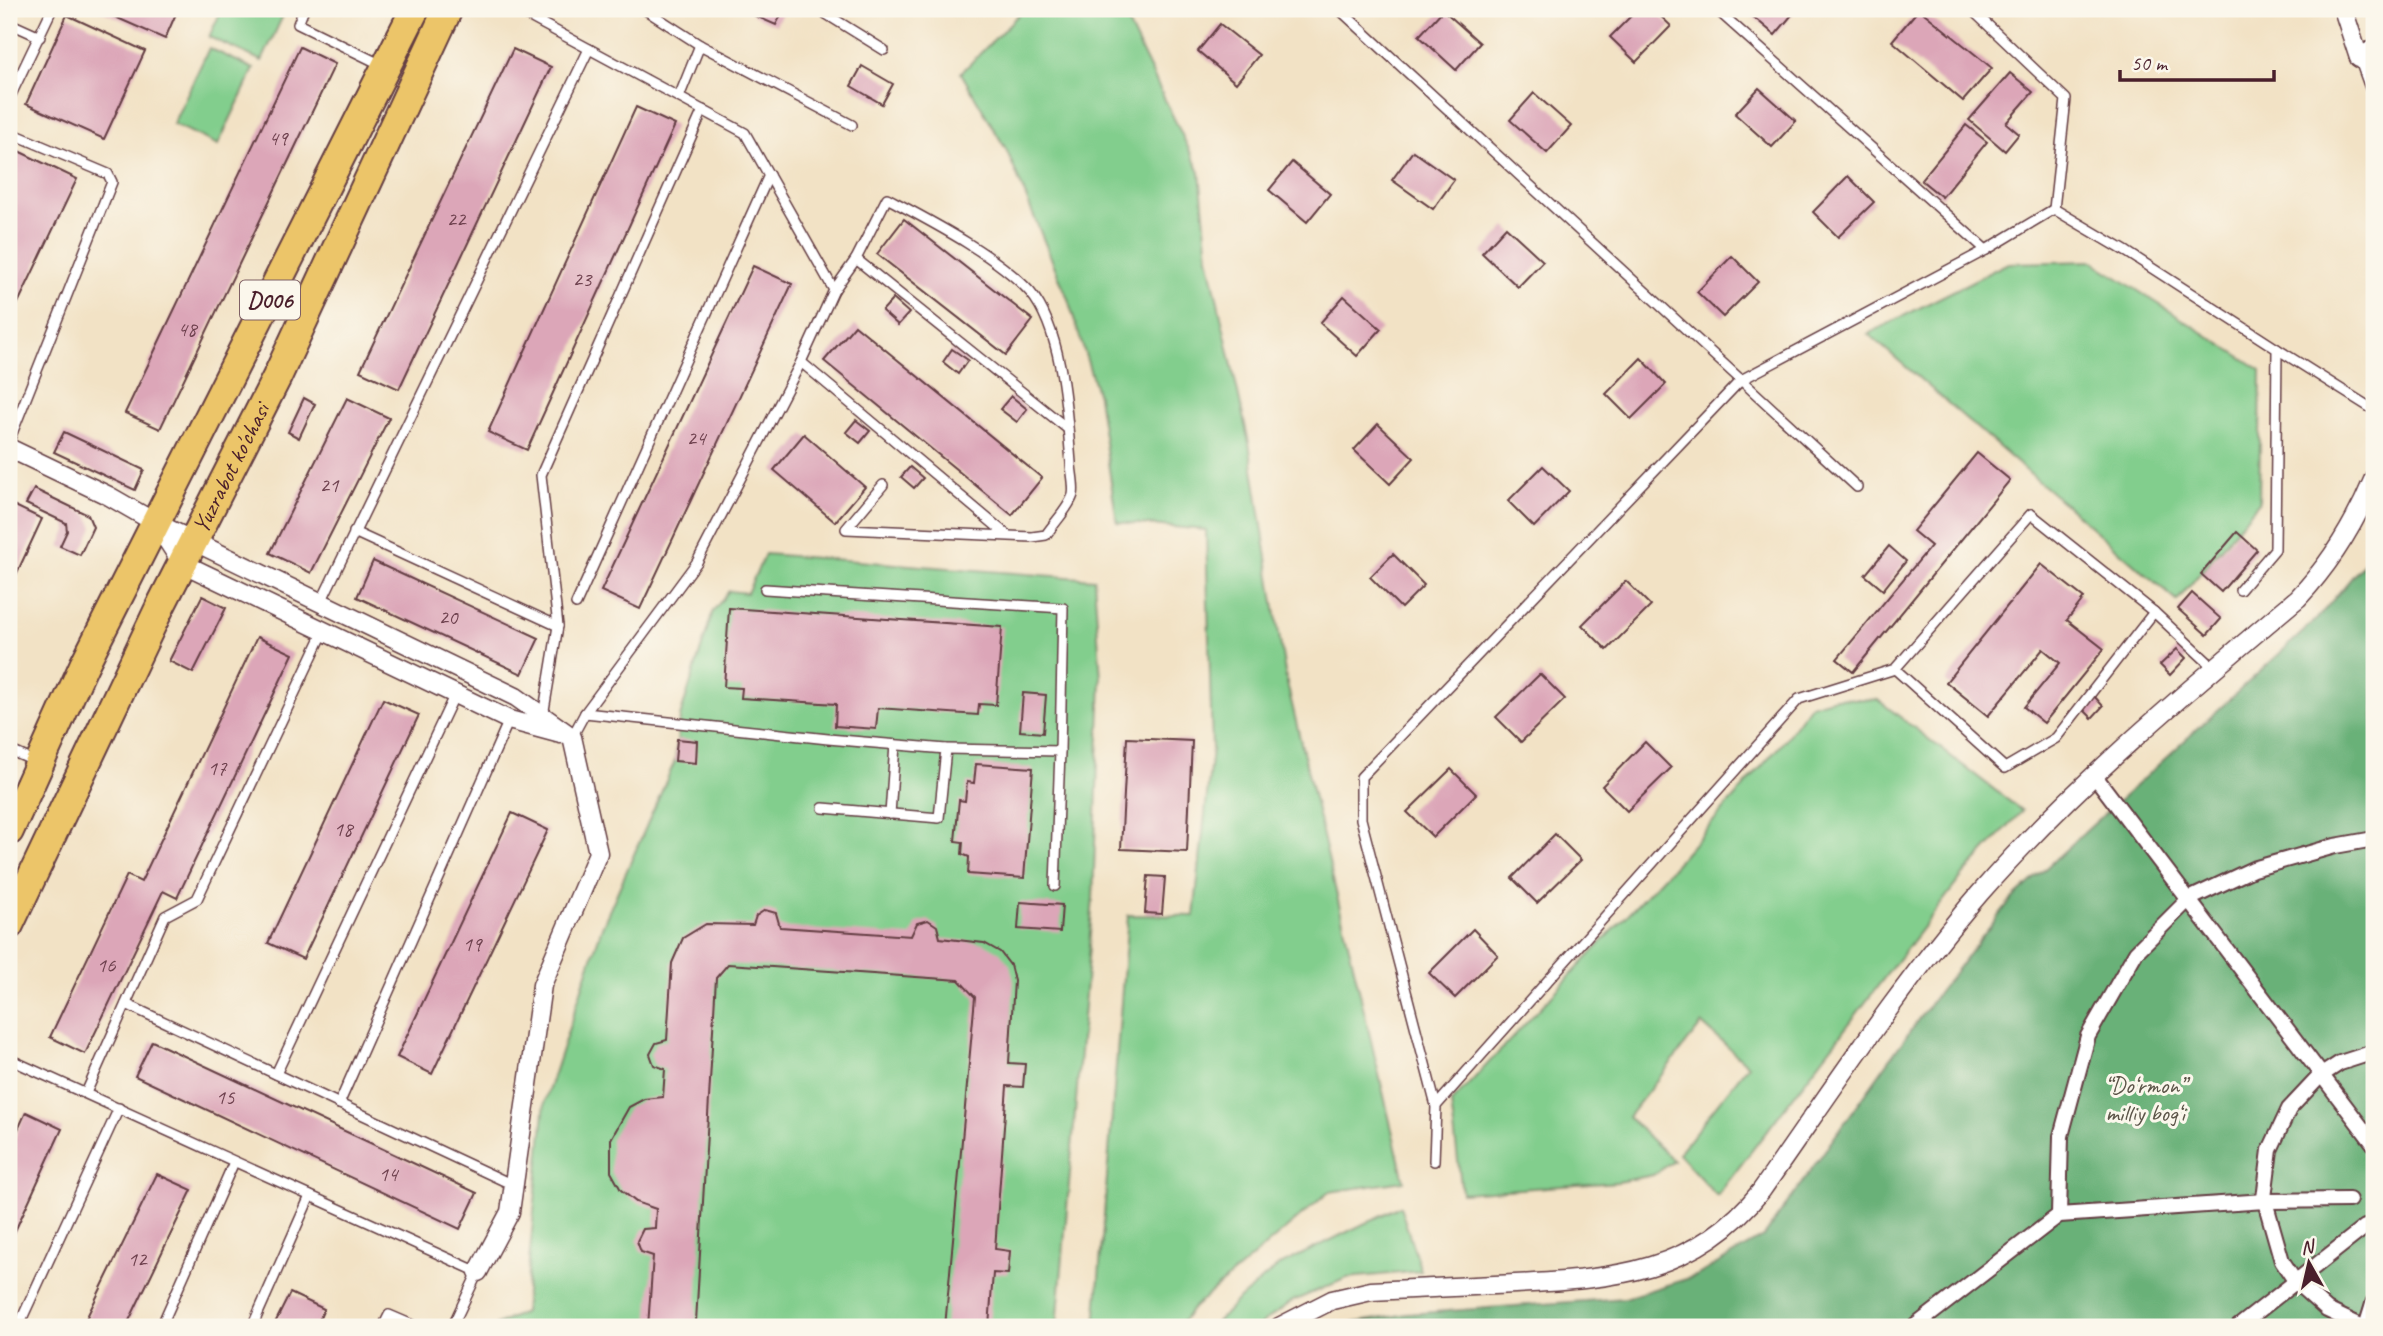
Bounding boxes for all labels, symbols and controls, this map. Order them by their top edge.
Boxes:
scale bar [2120,38,2274,82]
text: 50 m [2131,50,2169,76]
house number: 49 [269,125,289,151]
house number: 22 [447,206,467,232]
house number: 23 [573,266,593,292]
road number: D006 [240,280,300,320]
house number: 48 [178,316,199,342]
street label: Yuzrabot ko'chasi [185,396,277,538]
house number: 24 [687,425,708,451]
house number: 21 [320,472,340,498]
house number: 20 [439,604,459,630]
house number: 17 [208,755,228,781]
house number: 18 [334,816,355,842]
house number: 19 [463,931,483,957]
house number: 16 [97,952,116,978]
park label: “Do‘rmon” milliy bog‘i [2105,1070,2191,1128]
house number: 15 [216,1084,236,1110]
house number: 14 [379,1161,400,1187]
north arrow [2274,1228,2344,1298]
text: N [2299,1234,2317,1260]
house number: 12 [128,1246,148,1272]

